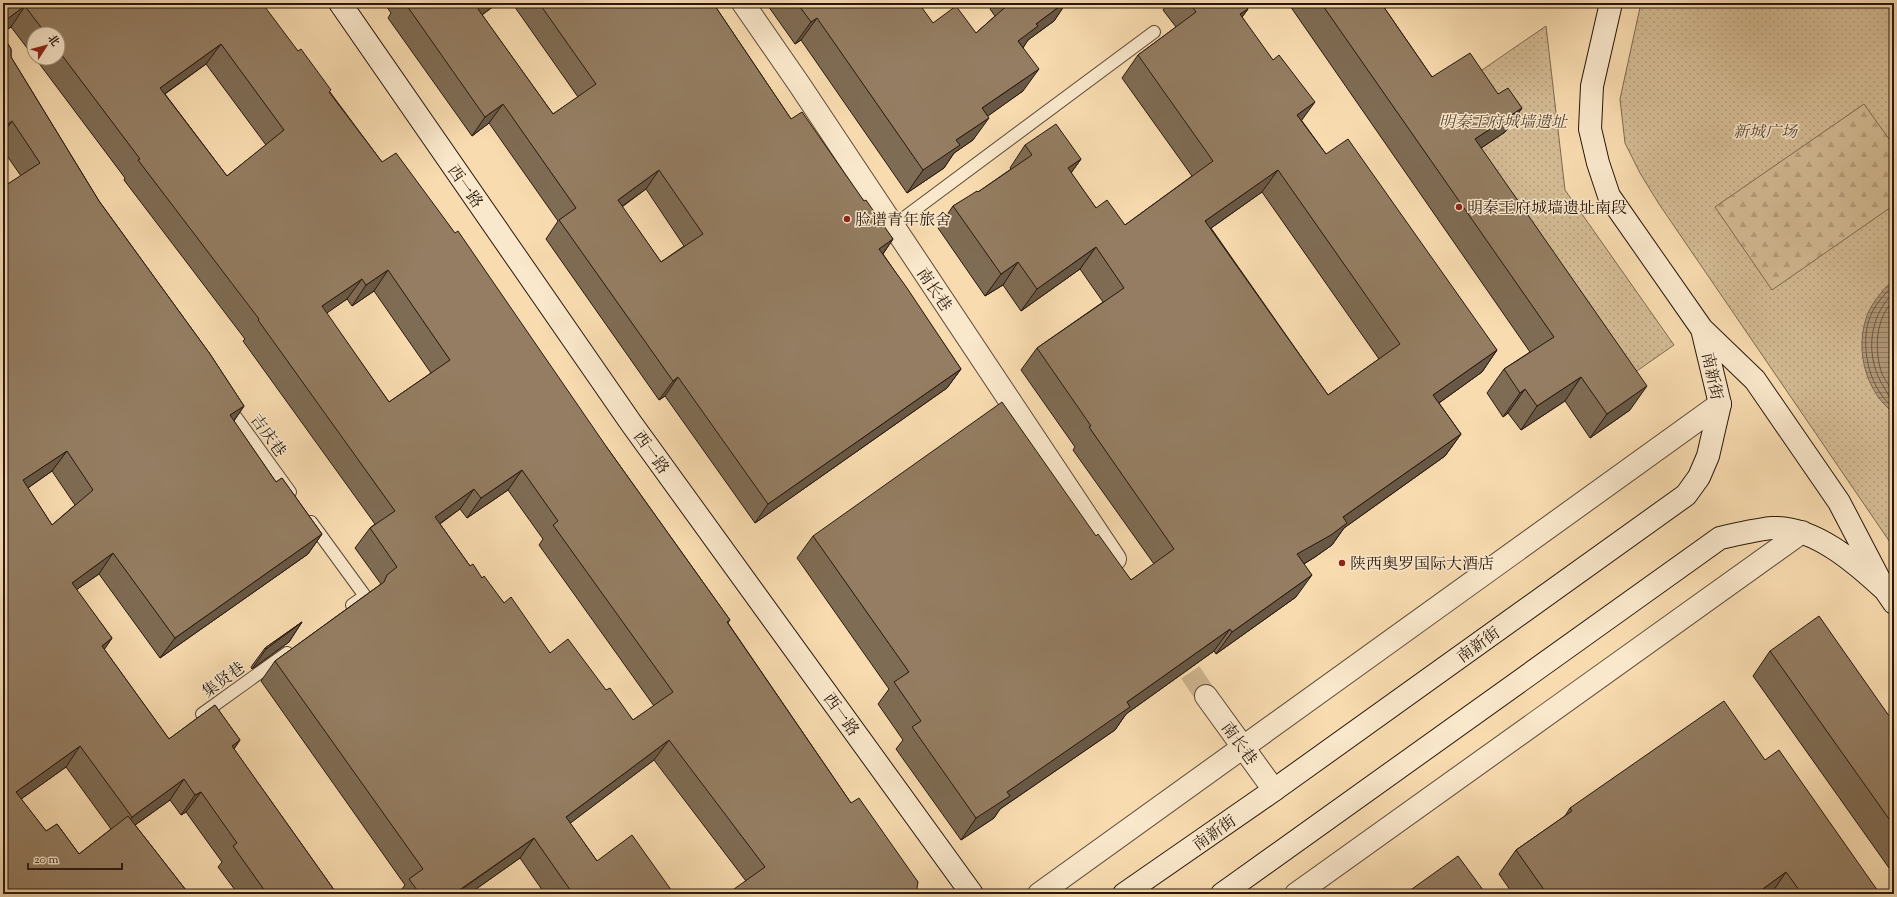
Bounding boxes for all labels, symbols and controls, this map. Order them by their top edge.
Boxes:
north arrow [26,26,66,66]
text: 北 [44,32,63,50]
park label: 明秦王府城墙遗址 [1439,112,1568,135]
park label: 新城广场 [1733,122,1799,145]
street label: 西一路 [441,161,487,214]
place label: 明秦王府城墙遗址南段 [1467,198,1627,221]
marker: 明秦王府城墙遗址南段 [1454,202,1464,212]
place label: 脸谱青年旅舍 [855,210,951,233]
marker: 脸谱青年旅舍 [842,214,852,224]
street label: 南长巷 [910,264,956,317]
street label: 南新街 [1694,351,1727,402]
street label: 吉庆巷 [244,410,290,463]
street label: 西一路 [627,427,673,480]
place label: 陕西奥罗国际大酒店 [1350,554,1494,577]
marker: 陕西奥罗国际大酒店 [1337,558,1347,568]
street label: 南新街 [1453,623,1506,669]
street label: 集贤巷 [198,658,251,704]
street label: 西一路 [817,689,863,742]
street label: 南长巷 [1215,718,1261,771]
street label: 南新街 [1189,811,1242,857]
scale bar [28,845,122,871]
text: 20 m [34,851,59,869]

